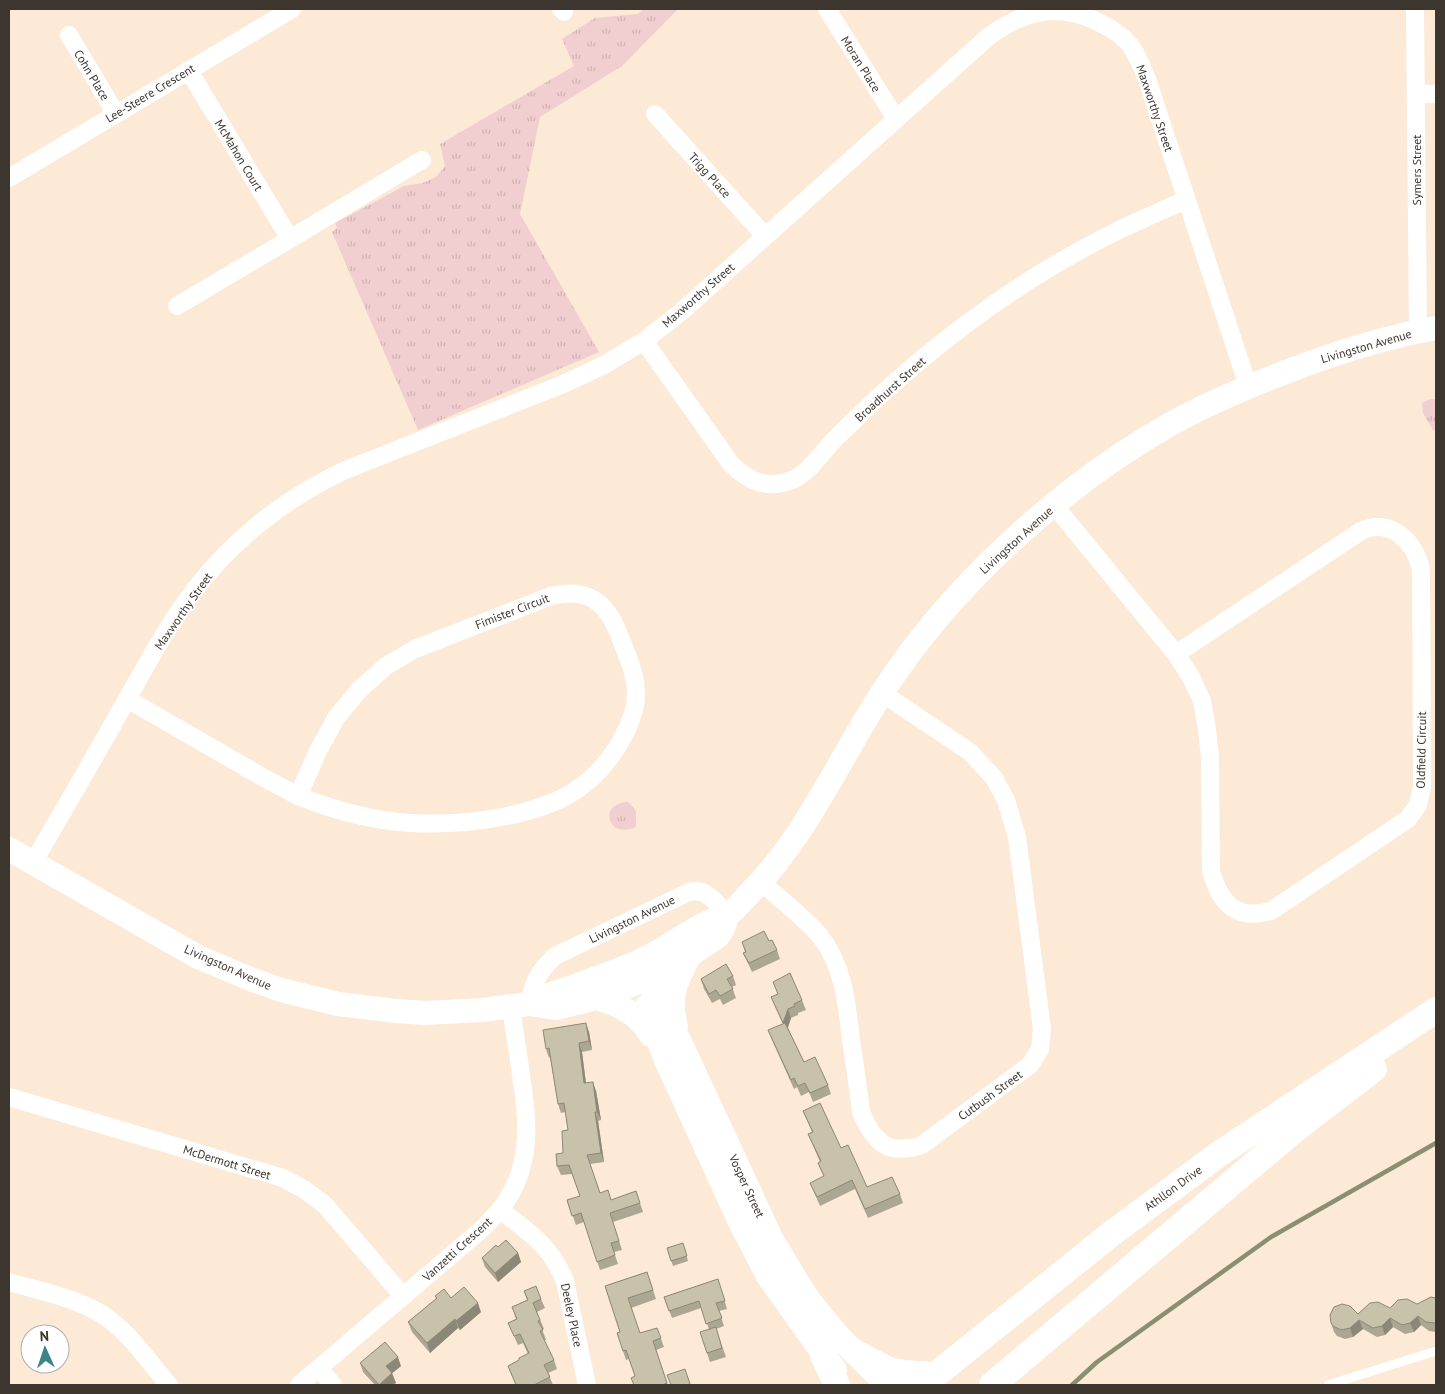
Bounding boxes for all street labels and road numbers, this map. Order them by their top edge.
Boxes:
street label: Moran Place [838,33,884,95]
street label: Cohn Place [71,47,113,103]
street label: Lee-Steere Crescent [103,60,197,126]
street label: Maxworthy Street [1133,63,1177,153]
street label: McMahon Court [212,116,266,194]
street label: Symers Street [1409,135,1424,205]
street label: Trigg Place [686,149,734,201]
street label: Maxworthy Street [659,260,737,330]
street label: Livingston Avenue [1319,326,1413,366]
street label: Broadhurst Street [852,353,928,425]
street label: Livingston Avenue [976,503,1056,577]
street label: Maxworthy Street [151,569,215,653]
street label: Fimister Circuit [473,590,551,632]
street label: Oldfield Circuit [1413,711,1429,789]
street label: Livingston Avenue [587,892,677,946]
street label: Livingston Avenue [182,941,274,993]
street label: Cutbush Street [955,1067,1025,1123]
street label: McDermott Street [181,1142,273,1182]
street label: Vosper Street [725,1151,768,1220]
street label: Athllon Drive [1141,1162,1205,1214]
street label: Vanzetti Crescent [418,1214,495,1285]
street label: Deeley Place [558,1282,586,1348]

